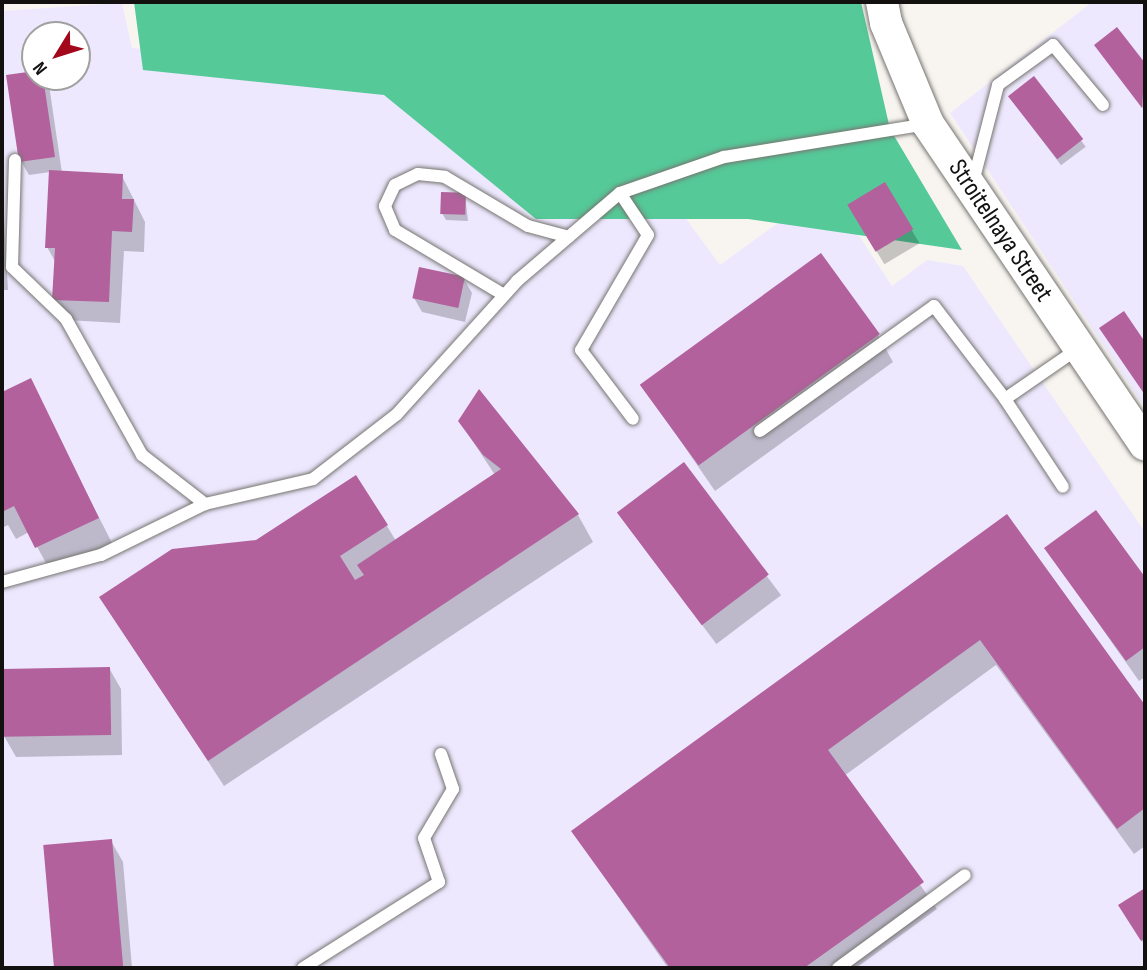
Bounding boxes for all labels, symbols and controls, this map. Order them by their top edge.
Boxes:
north arrow [21,21,91,91]
text: N [28,57,53,79]
street label: Stroitelnaya Street [941,154,1059,308]

